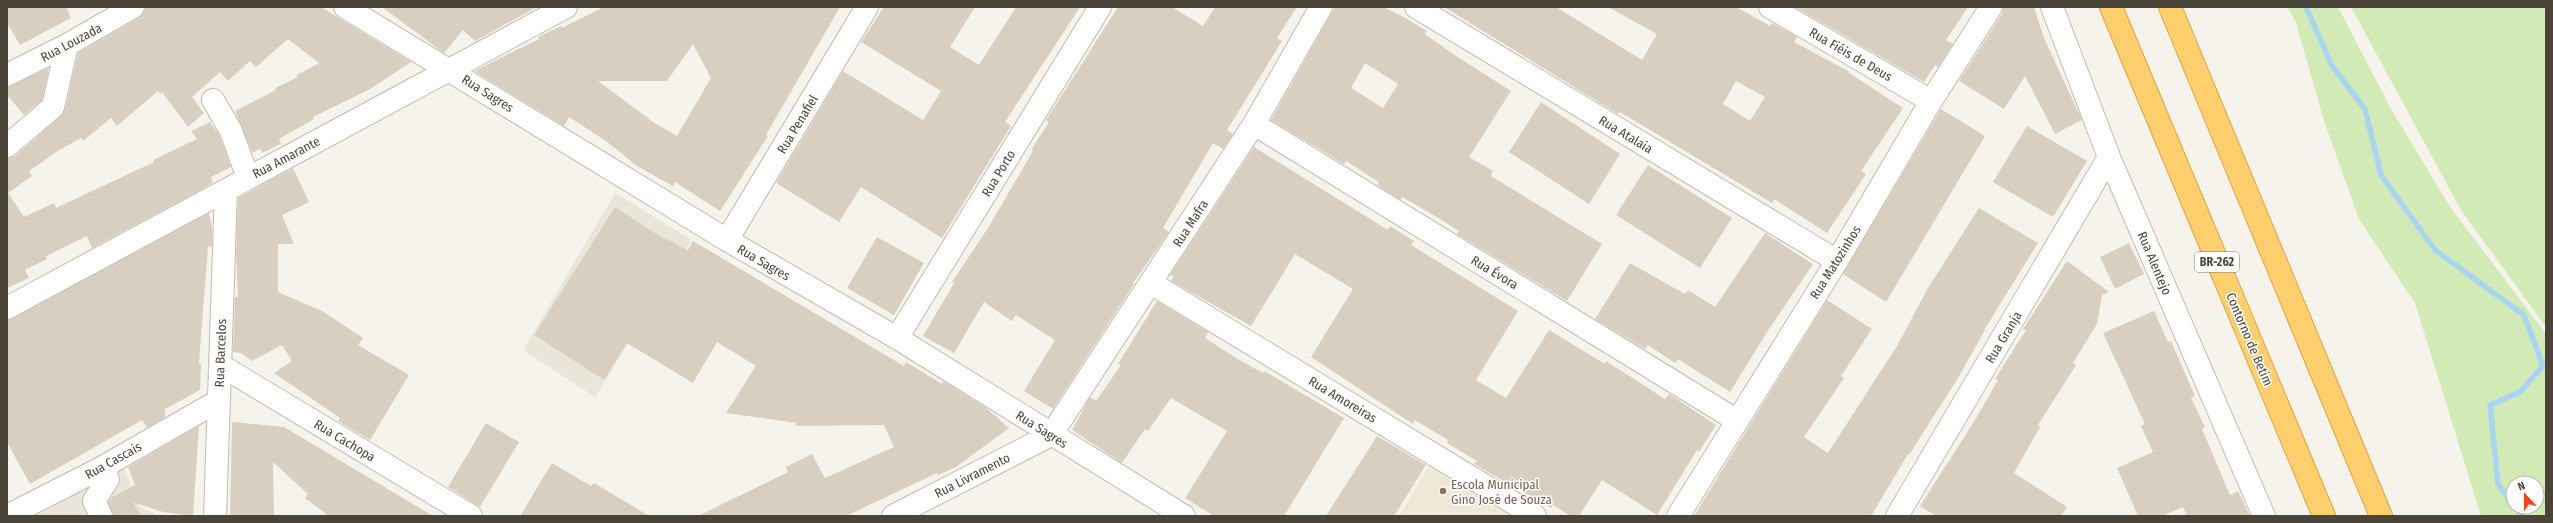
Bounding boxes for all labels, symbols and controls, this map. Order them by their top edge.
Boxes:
street label: Rua Louzada [38,20,104,65]
street label: Rua Fiéis de Deus [1807,25,1895,84]
street label: Rua Sagres [459,72,517,115]
street label: Rua Penafiel [774,92,821,156]
street label: Rua Atalaia [1596,113,1655,156]
street label: Rua Amarante [250,133,323,182]
street label: Rua Porto [979,147,1018,199]
street label: Rua Mafra [1170,197,1211,250]
street label: Rua Matozinhos [1807,222,1864,302]
street label: Rua Alentejo [2134,229,2175,297]
street label: Rua Sagres [735,241,793,284]
road number: BR-262 [2195,252,2239,272]
street label: Rua Évora [1468,253,1521,292]
street label: Contorno de Betim [2223,290,2276,388]
street label: Rua Granja [1982,309,2025,366]
street label: Rua Barcelos [212,318,229,387]
street label: Rua Amoreiras [1306,373,1380,426]
street label: Rua Sagres [1013,408,1071,451]
street label: Rua Cachopa [311,416,378,465]
street label: Rua Cascais [82,439,144,482]
street label: Rua Livramento [932,450,1013,501]
north arrow [2505,475,2545,515]
place label: Escola Municipal Gino José de Souza [1451,477,1552,507]
text: N [2516,479,2527,493]
marker: Escola Municipal Gino José de Souza [1438,486,1448,496]

